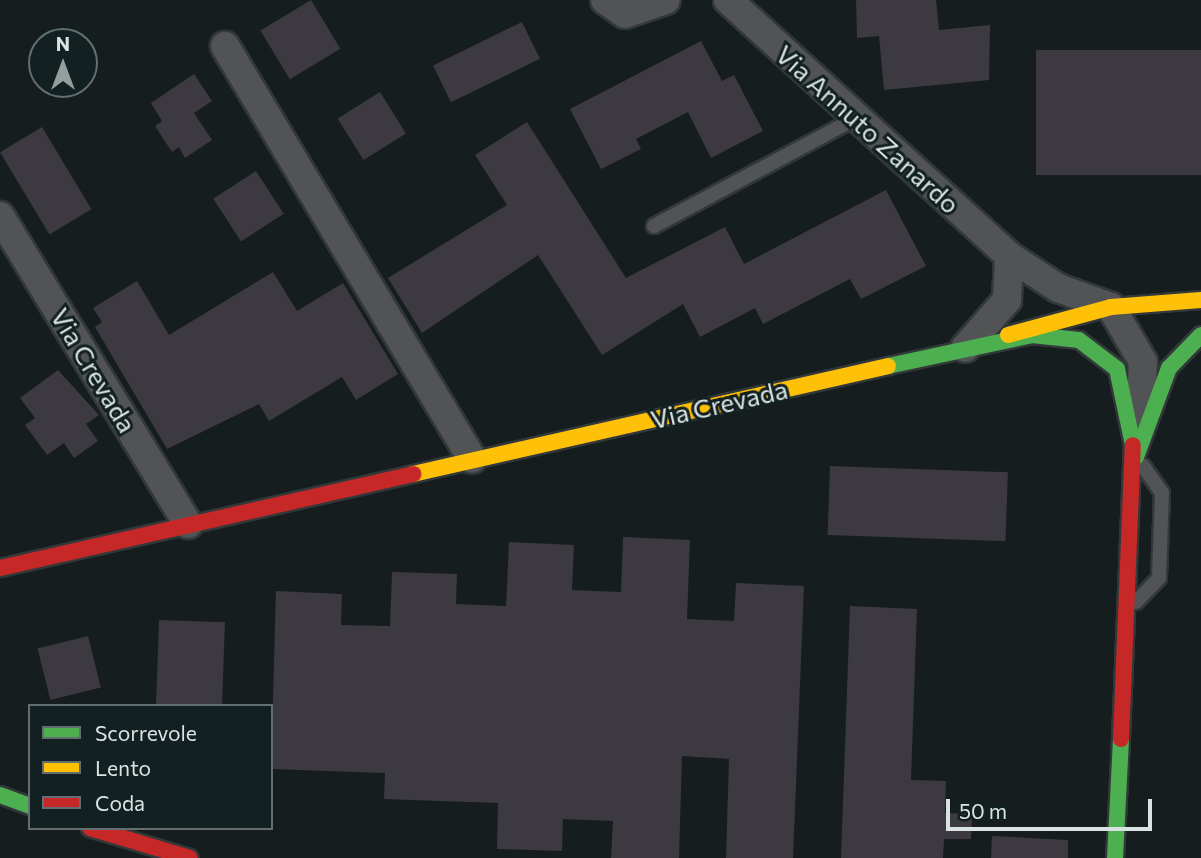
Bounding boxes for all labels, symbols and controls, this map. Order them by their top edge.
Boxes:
north arrow [28,28,98,98]
text: N [56,32,70,55]
street label: Via Annuto Zanardo [770,38,966,220]
street label: Via Crevada [45,302,143,438]
street label: Via Crevada [648,373,790,435]
legend [28,704,273,830]
text: Scorrevole [95,720,197,745]
text: Lento [95,755,151,780]
scale bar [949,784,1156,828]
text: Coda [95,790,145,815]
text: 50 m [959,798,1007,823]

